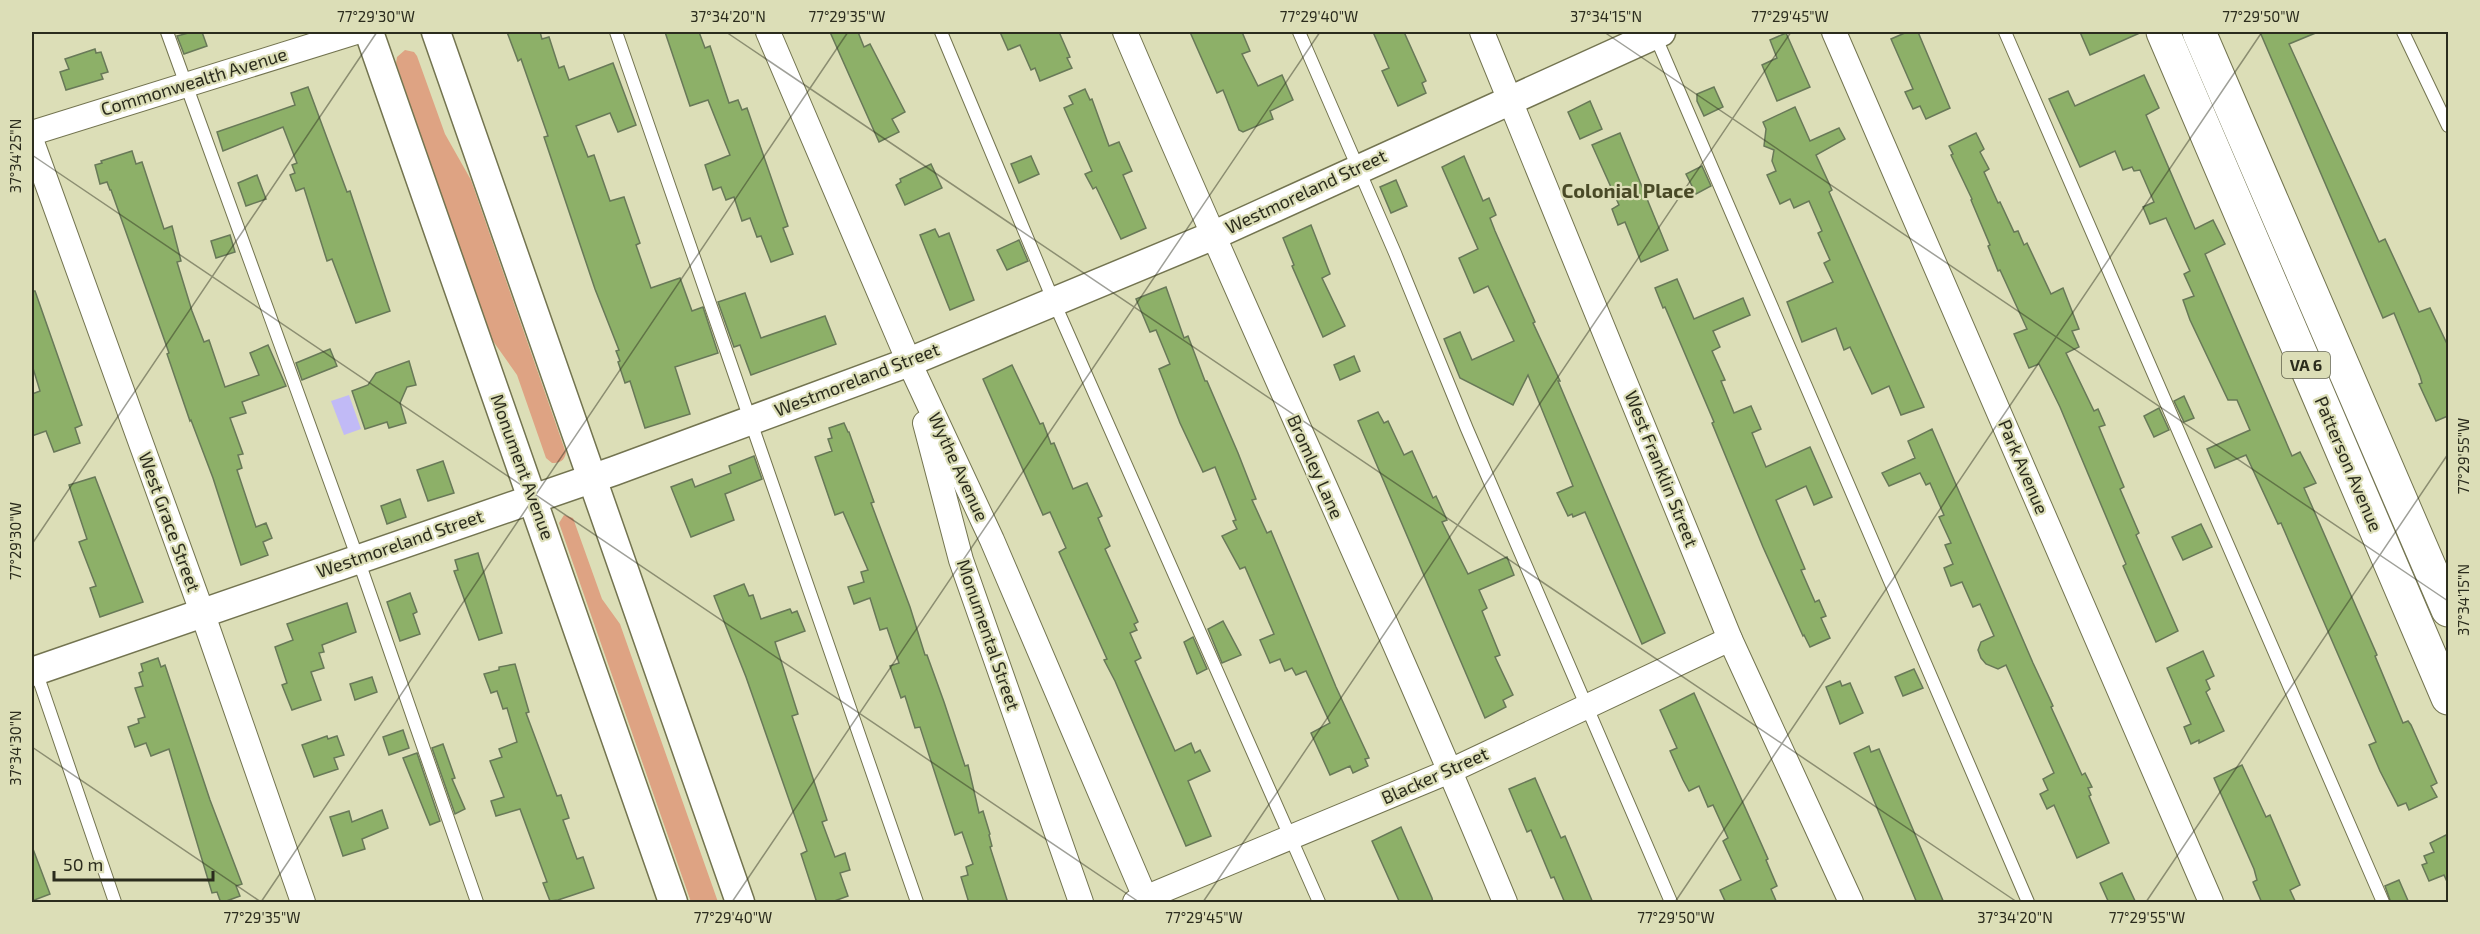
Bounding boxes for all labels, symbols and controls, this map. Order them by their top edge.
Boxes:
text: 77°29'30"W [337,7,415,25]
text: 37°34'20"N [690,7,766,25]
text: 77°29'35"W [809,7,885,25]
text: 77°29'40"W [1280,7,1358,25]
text: 37°34'15"N [1570,7,1642,25]
text: 77°29'45"W [1751,7,1829,25]
text: 77°29'50"W [2222,7,2300,25]
street label: Commonwealth Avenue [98,42,289,120]
text: 37°34'25"N [6,119,24,193]
street label: Westmoreland Street [1222,144,1390,238]
district label: Colonial Place [1562,178,1694,202]
street label: Westmoreland Street [771,337,942,421]
road number: VA 6 [2282,352,2330,378]
street label: West Franklin Street [1620,387,1703,550]
street label: Monument Avenue [486,391,560,542]
street label: Patterson Avenue [2311,393,2387,535]
street label: Wythe Avenue [924,409,994,524]
street label: Bromley Lane [1283,411,1349,522]
street label: Park Avenue [1994,416,2054,517]
text: 77°29'55"W [2454,418,2472,494]
street label: West Grace Street [134,449,205,595]
text: 77°29'30"W [6,502,24,580]
street label: Westmoreland Street [313,504,486,582]
street label: Monumental Street [953,556,1025,713]
text: 37°34'15"N [2454,564,2472,636]
text: 37°34'30"N [6,710,24,786]
street label: Blacker Street [1378,742,1492,808]
scale bar [54,844,213,882]
text: 50 m [63,853,103,875]
text: 77°29'35"W [224,908,300,926]
text: 77°29'40"W [694,908,772,926]
text: 77°29'45"W [1165,908,1243,926]
text: 77°29'50"W [1637,908,1715,926]
text: 37°34'20"N [1977,908,2053,926]
text: 77°29'55"W [2109,908,2185,926]

